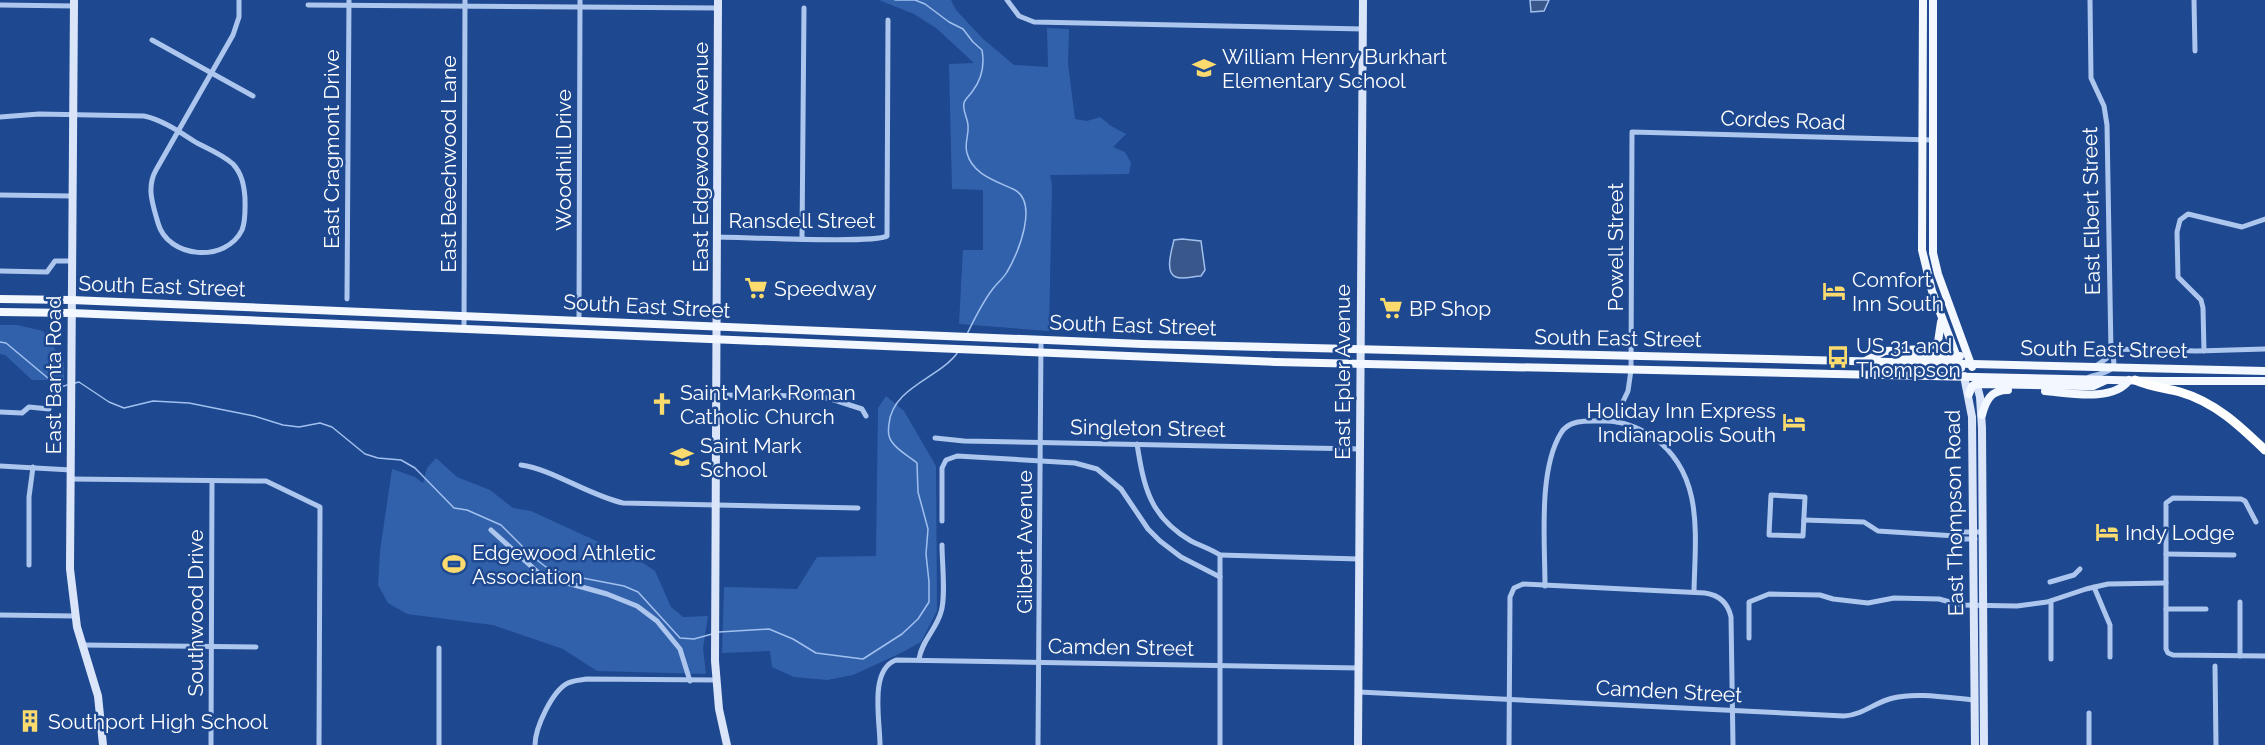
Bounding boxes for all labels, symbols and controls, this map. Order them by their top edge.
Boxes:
street label: East Edgewood Avenue [688,42,713,272]
place label: William Henry Burkhart Elementary School [1222,44,1447,93]
street label: East Cragmont Drive [319,49,344,249]
street label: East Beechwood Lane [436,55,461,273]
school or university icon: William Henry Burkhart Elementary School [1191,55,1217,81]
street label: Woodhill Drive [551,89,576,231]
street label: Cordes Road [1720,105,1846,135]
street label: East Elbert Street [2077,127,2105,295]
street label: Powell Street [1603,183,1628,311]
street label: Ransdell Street [728,208,876,233]
place label: Comfort Inn South [1852,267,1944,316]
street label: South East Street [78,271,246,301]
supermarket icon: Speedway [743,275,769,301]
place label: Speedway [774,276,877,301]
hotel icon: Comfort Inn South [1821,278,1847,304]
street label: East Epler Avenue [1330,284,1355,460]
street label: South East Street [563,289,731,323]
supermarket icon: BP Shop [1378,295,1404,321]
street label: East Banta Road [41,296,66,454]
place label: BP Shop [1409,296,1491,321]
street label: South East Street [1049,310,1217,340]
street label: South East Street [1534,324,1702,352]
place label: US 31 and Thompson [1856,333,1961,382]
street label: South East Street [2020,335,2188,363]
bus stop icon: US 31 and Thompson [1825,344,1851,370]
place label: Saint Mark Roman Catholic Church [680,380,856,429]
church icon: Saint Mark Roman Catholic Church [649,391,675,417]
place label: Holiday Inn Express Indianapolis South [1587,398,1776,447]
hotel icon: Holiday Inn Express Indianapolis South [1781,409,1807,435]
street label: East Thompson Road [1940,410,1968,616]
street label: Singleton Street [1070,414,1226,442]
place label: Saint Mark School [700,433,802,482]
school or university icon: Saint Mark School [669,444,695,470]
street label: Gilbert Avenue [1012,470,1037,614]
hotel icon: Indy Lodge [2094,519,2120,545]
place label: Indy Lodge [2125,520,2235,545]
street label: Southwood Drive [183,530,208,696]
place label: Edgewood Athletic Association [472,540,656,589]
sports icon: Edgewood Athletic Association [441,551,467,577]
street label: Camden Street [1048,633,1194,661]
street label: Camden Street [1595,675,1743,707]
building icon: Southport High School [17,708,43,734]
place label: Southport High School [48,709,268,734]

